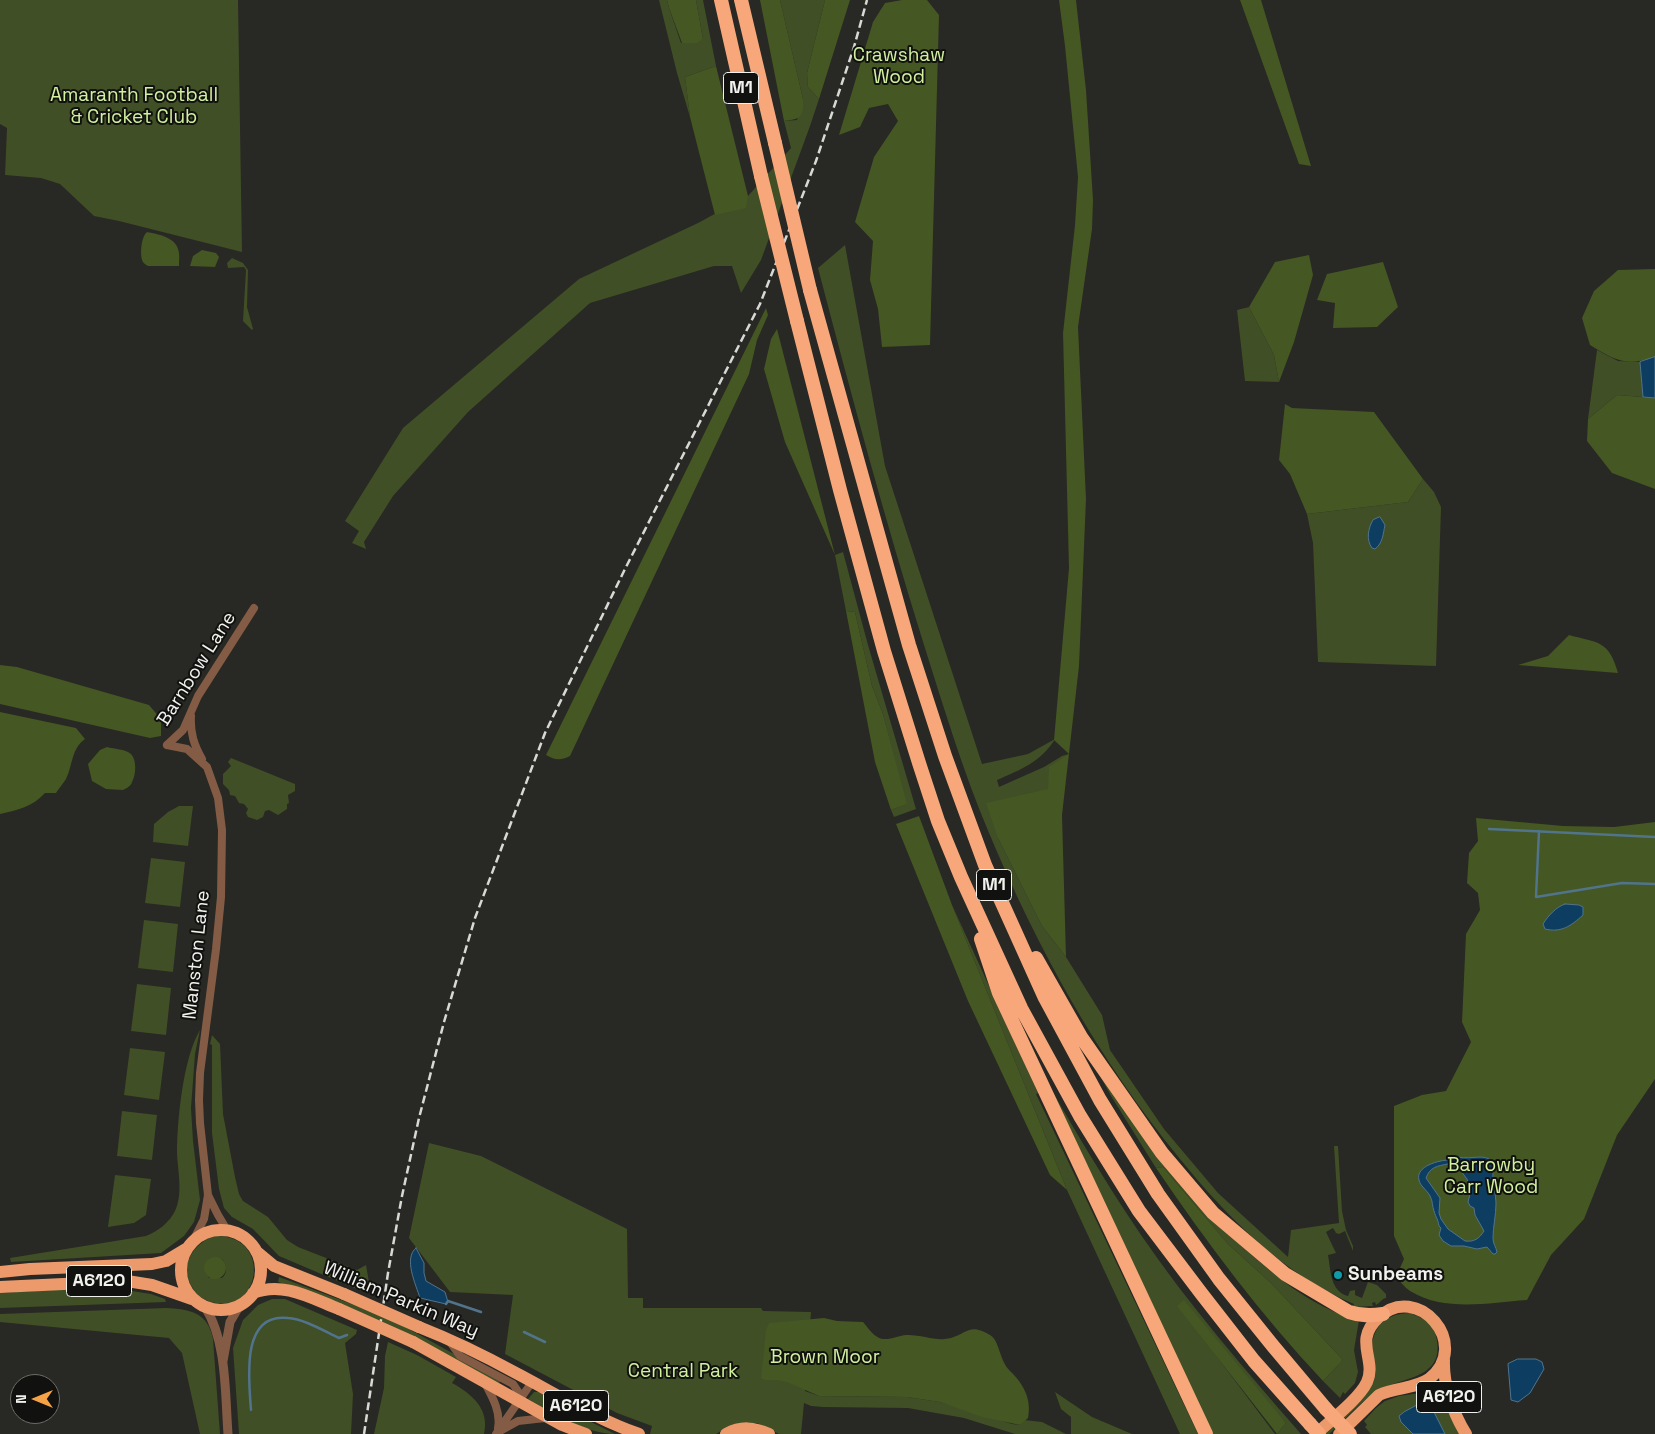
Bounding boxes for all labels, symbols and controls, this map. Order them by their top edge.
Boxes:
park label: Crawshaw Wood [853,45,945,89]
road number: M1 [724,73,758,104]
park label: Amaranth Football & Cricket Club [50,85,218,129]
street label: Barnbow Lane [153,608,241,730]
road number: M1 [976,870,1012,900]
street label: Manston Lane [179,889,215,1021]
park label: Barrowby Carr Wood [1444,1155,1538,1199]
street label: William Parkin Way [320,1257,482,1343]
place label: Sunbeams [1348,1264,1443,1286]
road number: A6120 [66,1266,132,1296]
marker: Sunbeams [1332,1269,1344,1281]
park label: Brown Moor [770,1347,880,1369]
park label: Central Park [628,1361,738,1383]
north arrow [10,1374,60,1424]
road number: A6120 [1416,1381,1482,1412]
road number: A6120 [544,1390,608,1422]
text: N [12,1394,30,1404]

